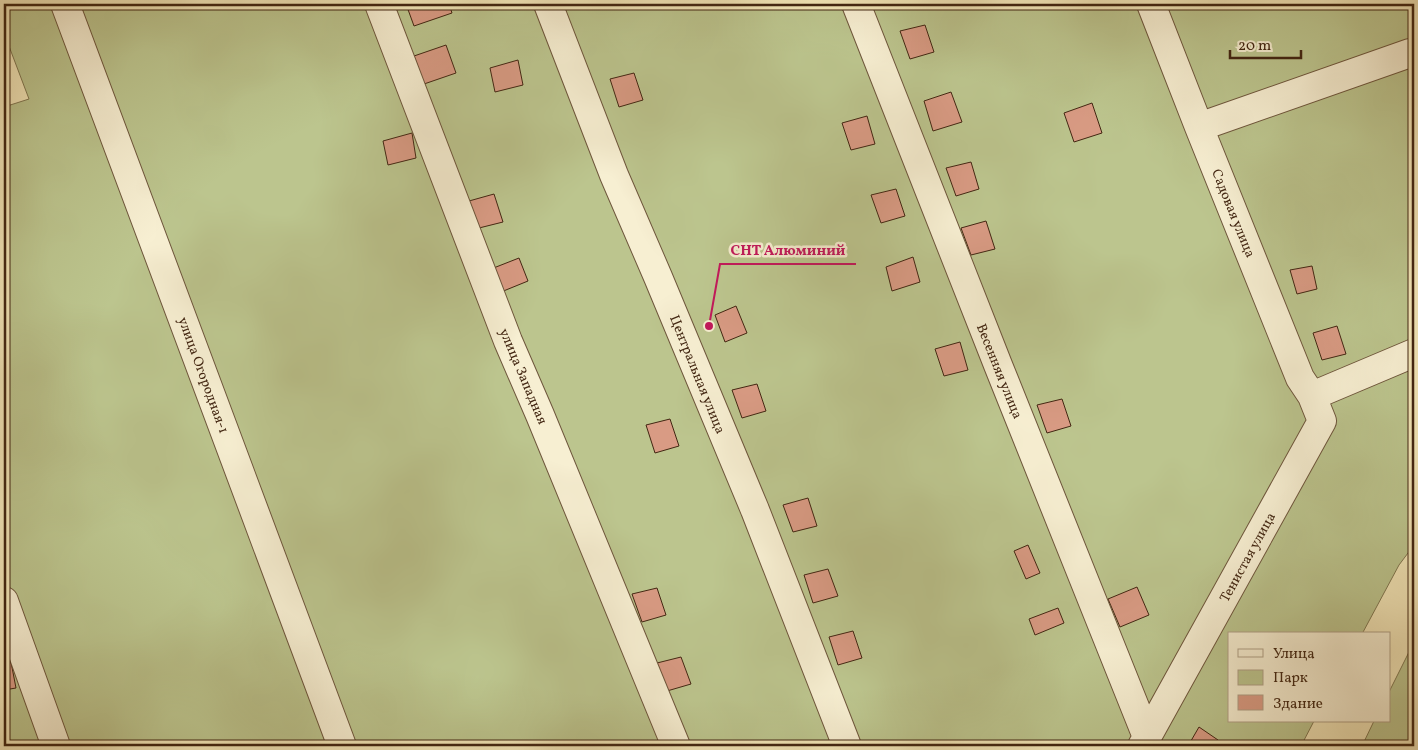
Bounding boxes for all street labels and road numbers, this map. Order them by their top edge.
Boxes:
street label: Садовая улица [1206,166,1259,261]
street label: Центральная улица [664,312,729,437]
street label: улица Огородная-1 [173,315,233,437]
street label: Весенняя улица [971,321,1026,422]
street label: улица Западная [494,326,551,428]
street label: Тенистая улица [1216,509,1281,606]

